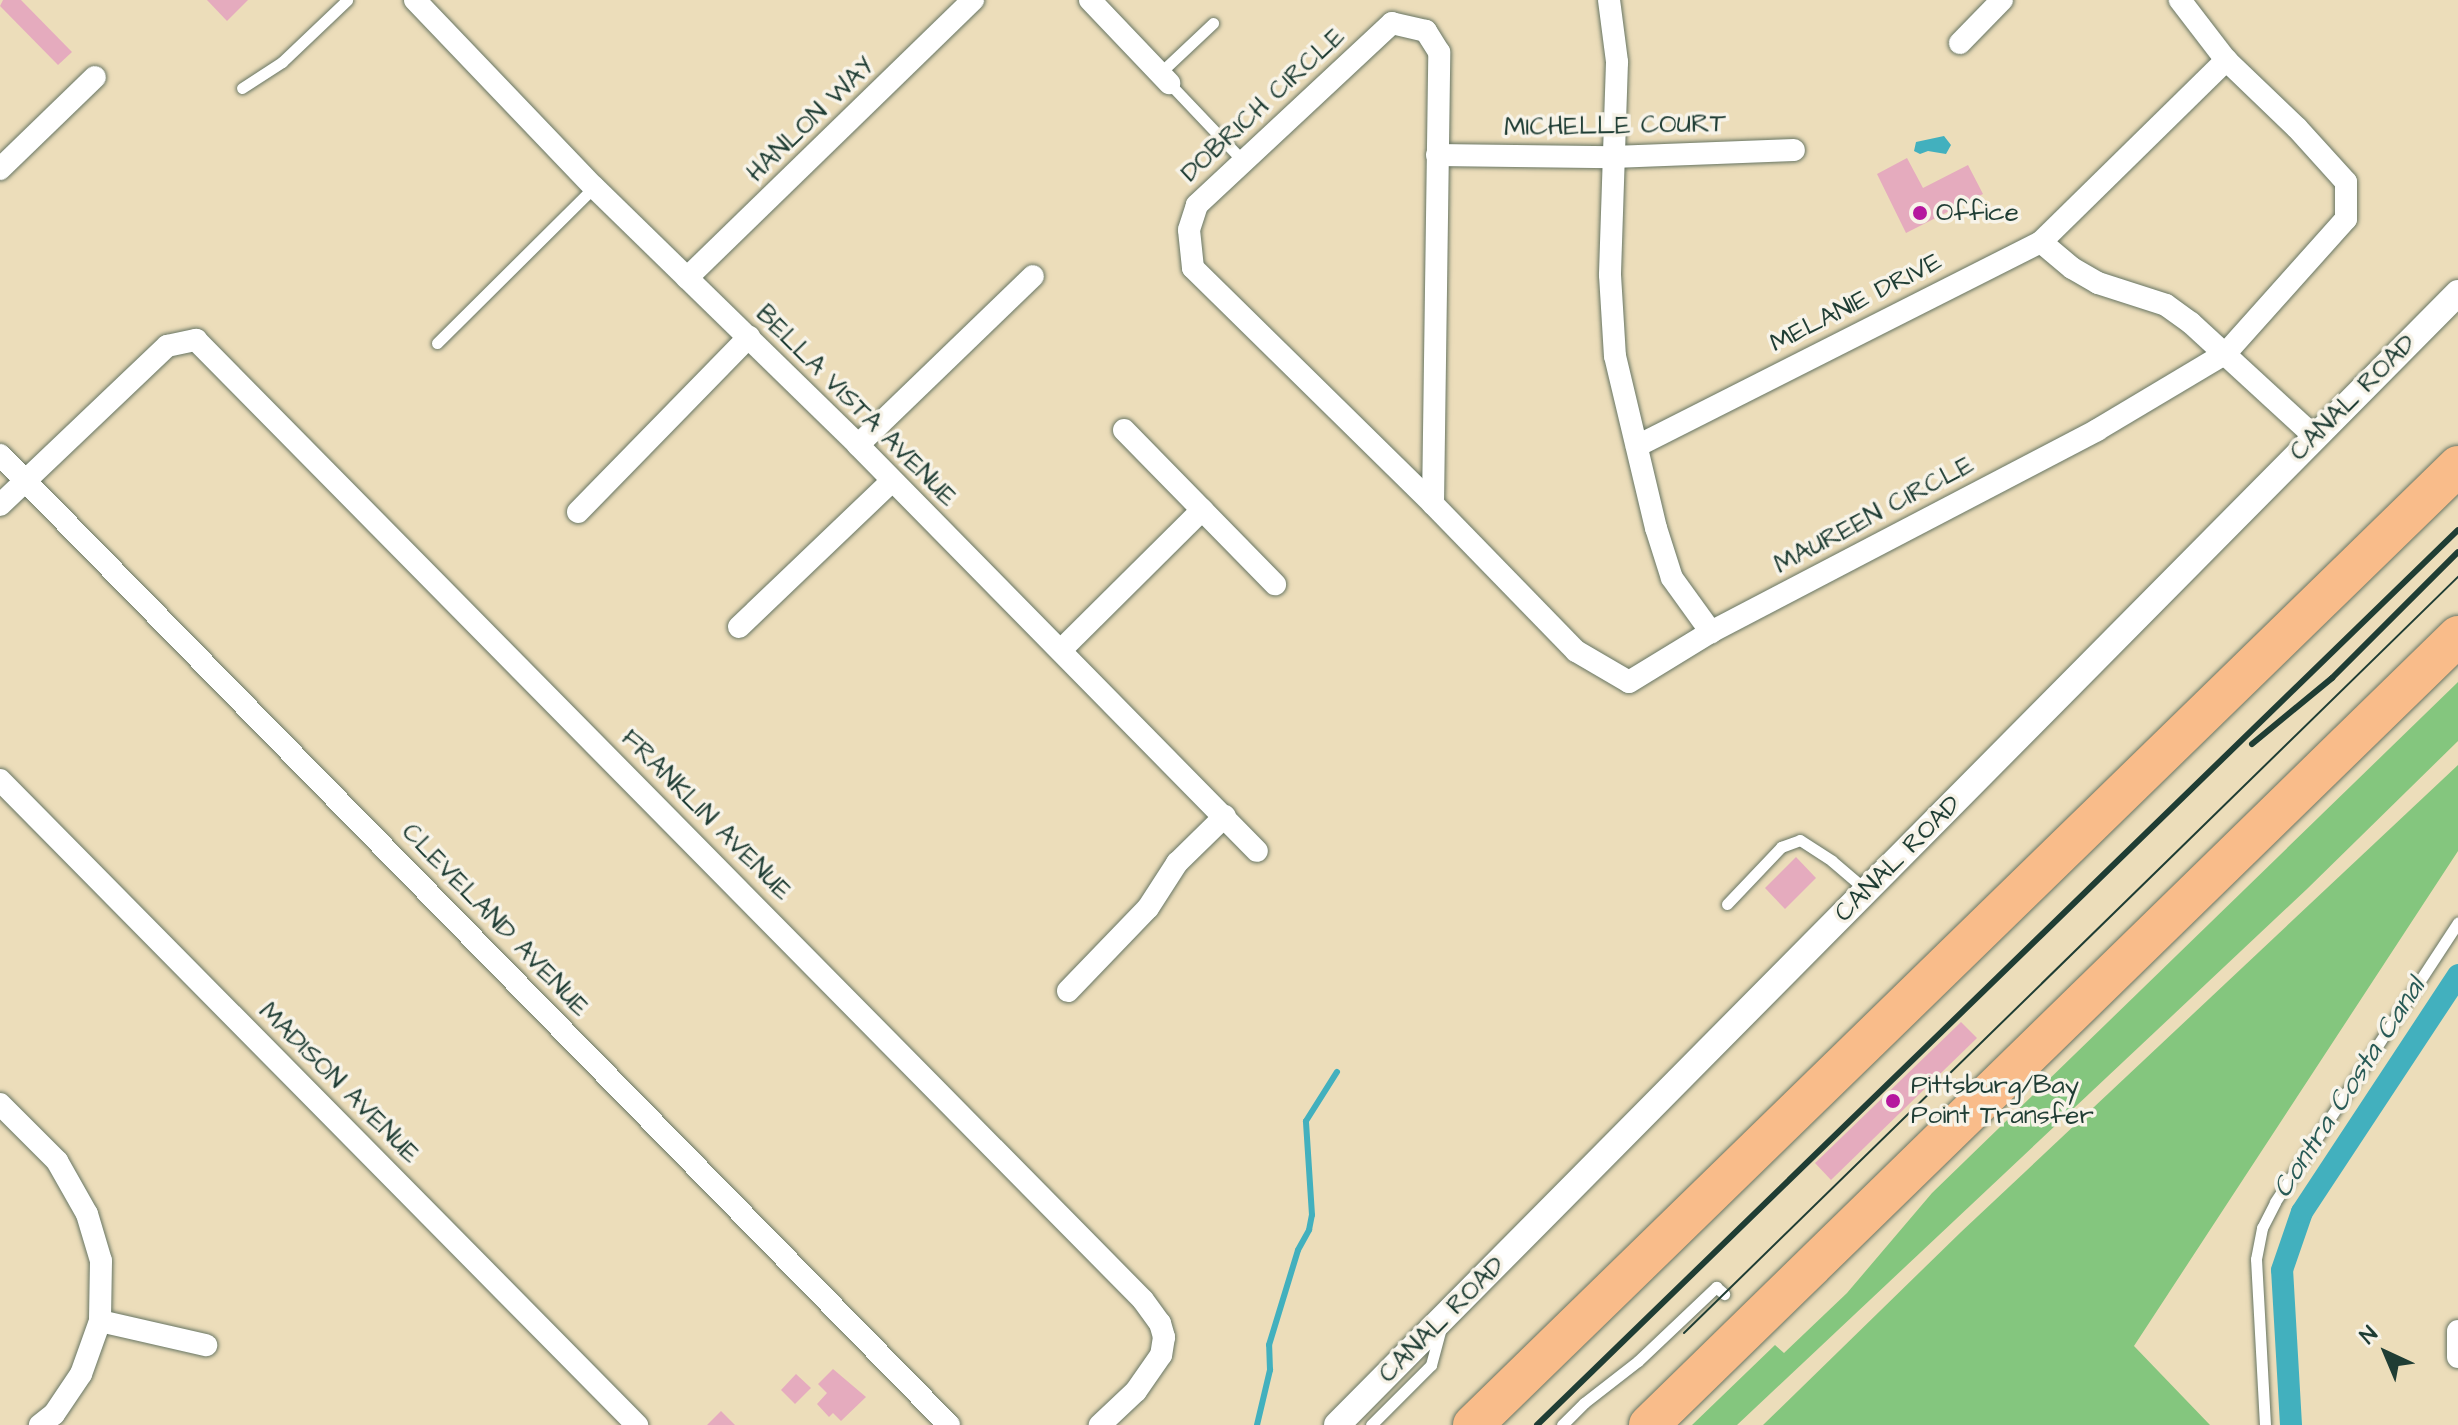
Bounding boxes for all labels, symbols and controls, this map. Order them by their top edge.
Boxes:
street label: DOBRICH CIRCLE [1175,21,1351,189]
street label: HANLON WAY [741,51,881,189]
street label: MICHELLE COURT [1504,108,1726,144]
place label: Office [1936,197,2019,229]
marker: Office [1911,204,1929,222]
street label: MELANIE DRIVE [1765,246,1947,360]
street label: BELLA VISTA AVENUE [749,299,963,513]
street label: CANAL ROAD [2283,328,2423,468]
street label: MAUREEN CIRCLE [1769,449,1979,581]
street label: FRANKLIN AVENUE [614,723,798,907]
street label: CANAL ROAD [1828,789,1968,929]
street label: CLEVELAND AVENUE [395,817,595,1023]
water label: Contra Costa Canal [2265,972,2433,1204]
street label: MADISON AVENUE [252,996,426,1170]
place label: Pittsburg/Bay Point Transfer [1911,1070,2094,1132]
marker: Pittsburg/Bay Point Transfer [1882,1090,1904,1112]
street label: CANAL ROAD [1372,1250,1512,1390]
north arrow [2346,1313,2426,1393]
text: N [2353,1319,2385,1351]

